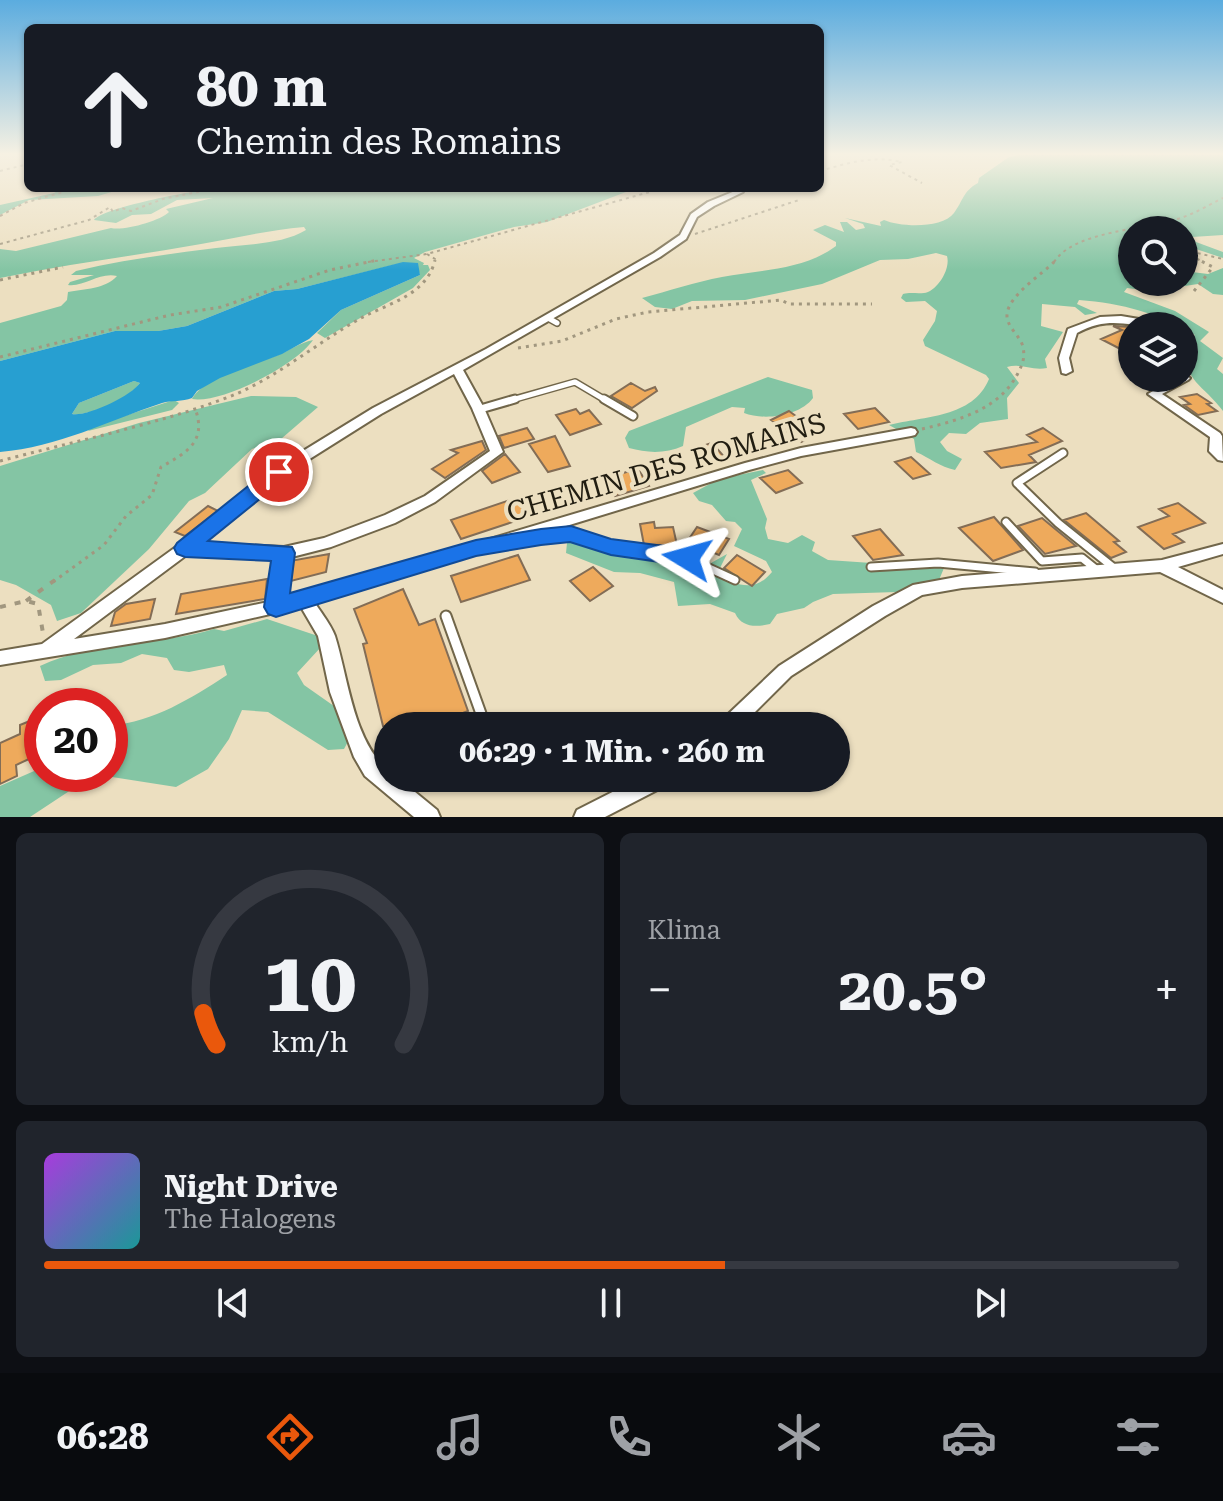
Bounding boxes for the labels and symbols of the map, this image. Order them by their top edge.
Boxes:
street label: CHEMIN DES ROMAINS [503,406,830,529]
pin [245,438,313,506]
position arrow [645,516,729,600]
speed limit sign: 20 [24,688,128,792]

